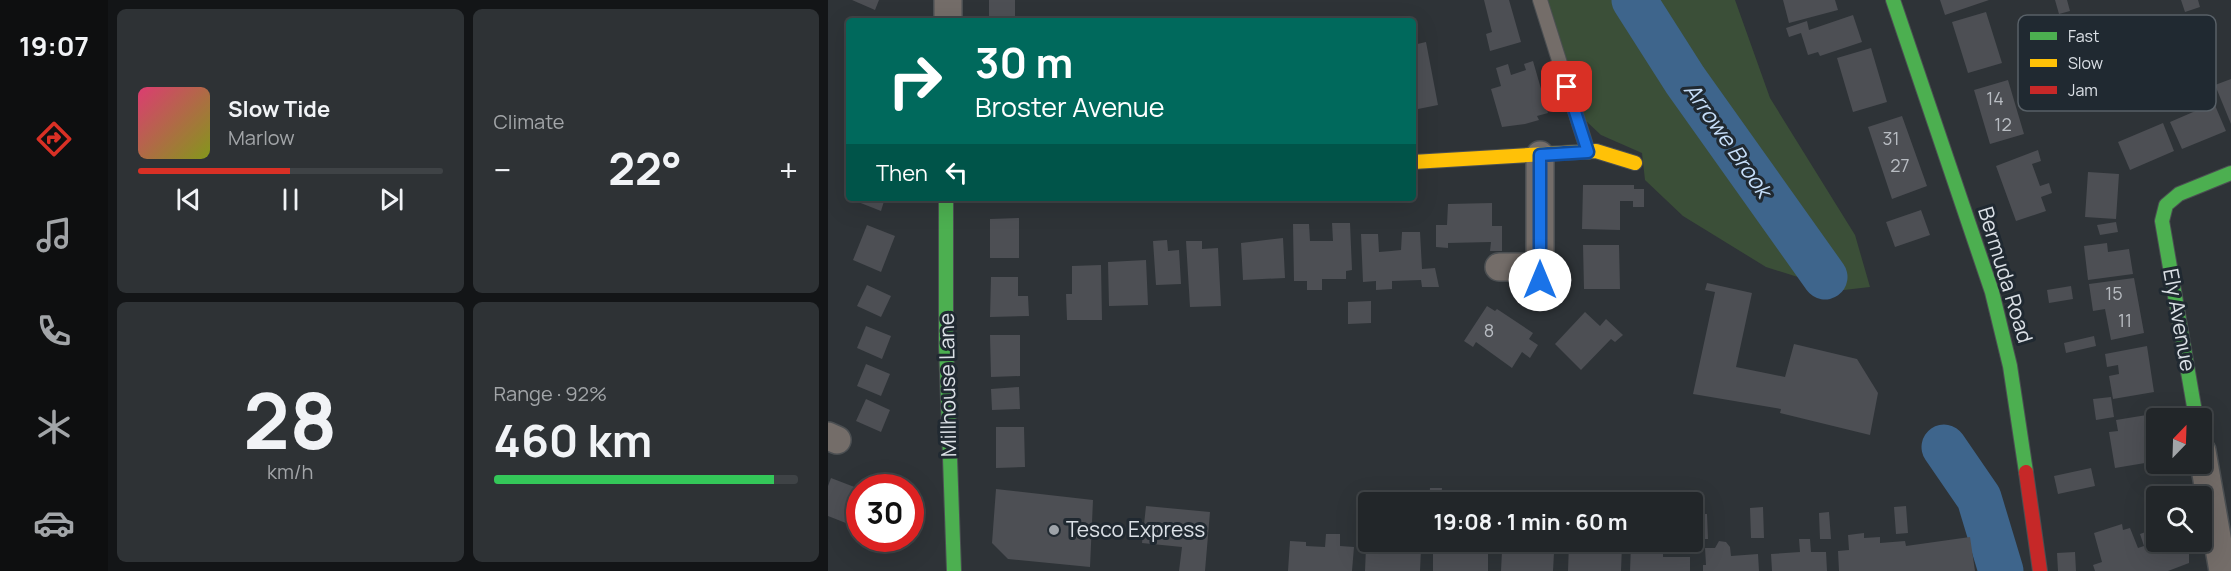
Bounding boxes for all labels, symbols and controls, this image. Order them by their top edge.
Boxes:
legend [2018,15,2216,111]
text: Fast [2068,25,2099,47]
text: 19:07 [19,27,89,64]
text: 30 m [975,33,1073,91]
icon: right [876,42,954,120]
text: Slow [2068,52,2103,74]
pin [1541,61,1592,112]
icon: arrive [1550,70,1583,103]
water label: Arrowe Brook [1677,77,1780,206]
text: Jam [2068,79,2098,101]
house number: 14 [1986,86,2004,110]
text: Broster Avenue [975,88,1165,125]
text: Slow Tide [228,94,330,124]
text: Climate [494,108,565,135]
house number: 12 [1994,112,2012,136]
icon: directions [33,118,75,160]
text: Marlow [228,124,295,151]
house number: 31 [1883,126,1899,150]
text: 22° [608,137,682,199]
text: − [494,147,511,192]
text: + [779,147,798,192]
house number: 27 [1890,153,1910,177]
icon: left [940,156,973,189]
text: Then [876,158,928,188]
icon: previous [172,183,205,216]
icon: pause [274,183,307,216]
icon: next [375,183,408,216]
street label: Bermuda Road [1972,203,2040,346]
icon: music [33,214,75,256]
position arrow [1508,248,1572,312]
street label: Ely Avenue [2157,266,2203,373]
house number: 15 [2105,281,2123,305]
house number: 11 [2118,308,2132,332]
icon: phone [33,310,75,352]
street label: Millhouse Lane [932,313,962,457]
house number: 8 [1484,318,1494,342]
text: 28 [243,366,337,472]
text: Range · 92% [494,380,607,407]
icon: climate [33,406,75,448]
north arrow [2146,408,2212,474]
map controls [2146,408,2212,552]
text: 460 km [494,409,652,471]
text: km/h [267,458,314,485]
speed limit sign: 30 [846,474,924,552]
button: search [2146,486,2212,552]
icon: car [33,502,75,544]
text: 19:08 · 1 min · 60 m [1433,507,1628,537]
place label: Tesco Express [1066,515,1205,543]
marker: Tesco Express [1047,523,1061,537]

